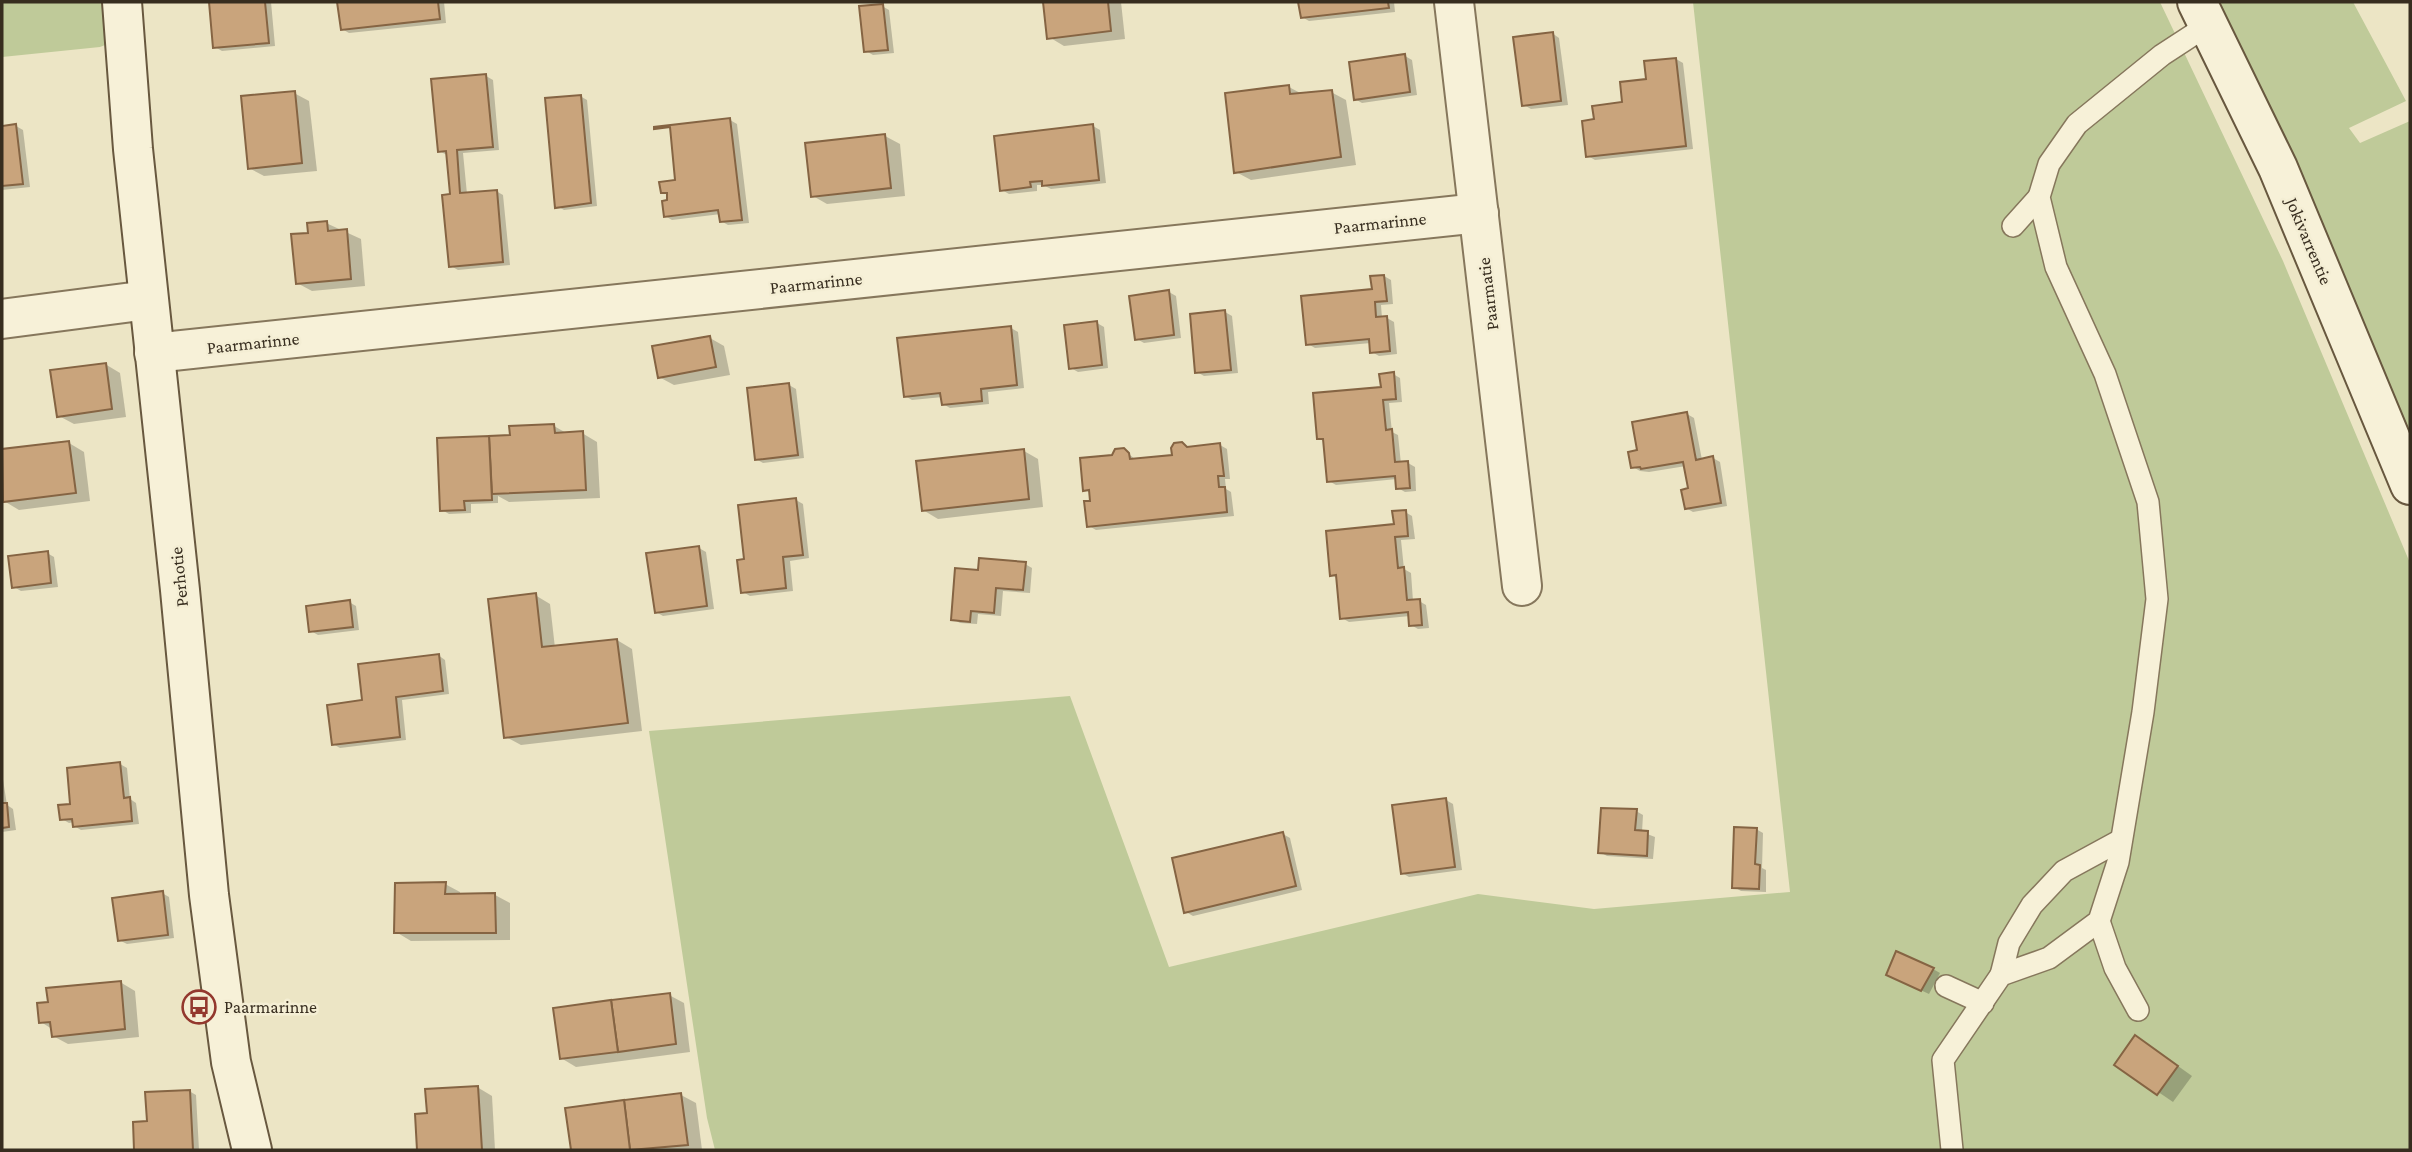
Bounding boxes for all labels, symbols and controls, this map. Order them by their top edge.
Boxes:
street label: Jokivarrentie [2281,193,2336,288]
street label: Paarmarinne [1333,208,1427,238]
street label: Paarmatie [1474,256,1502,332]
street label: Paarmarinne [769,268,863,298]
street label: Paarmarinne [206,328,300,358]
street label: Perhotie [166,546,192,608]
bus stop icon: Paarmarinne [180,988,218,1026]
place label: Paarmarinne [224,997,317,1017]

